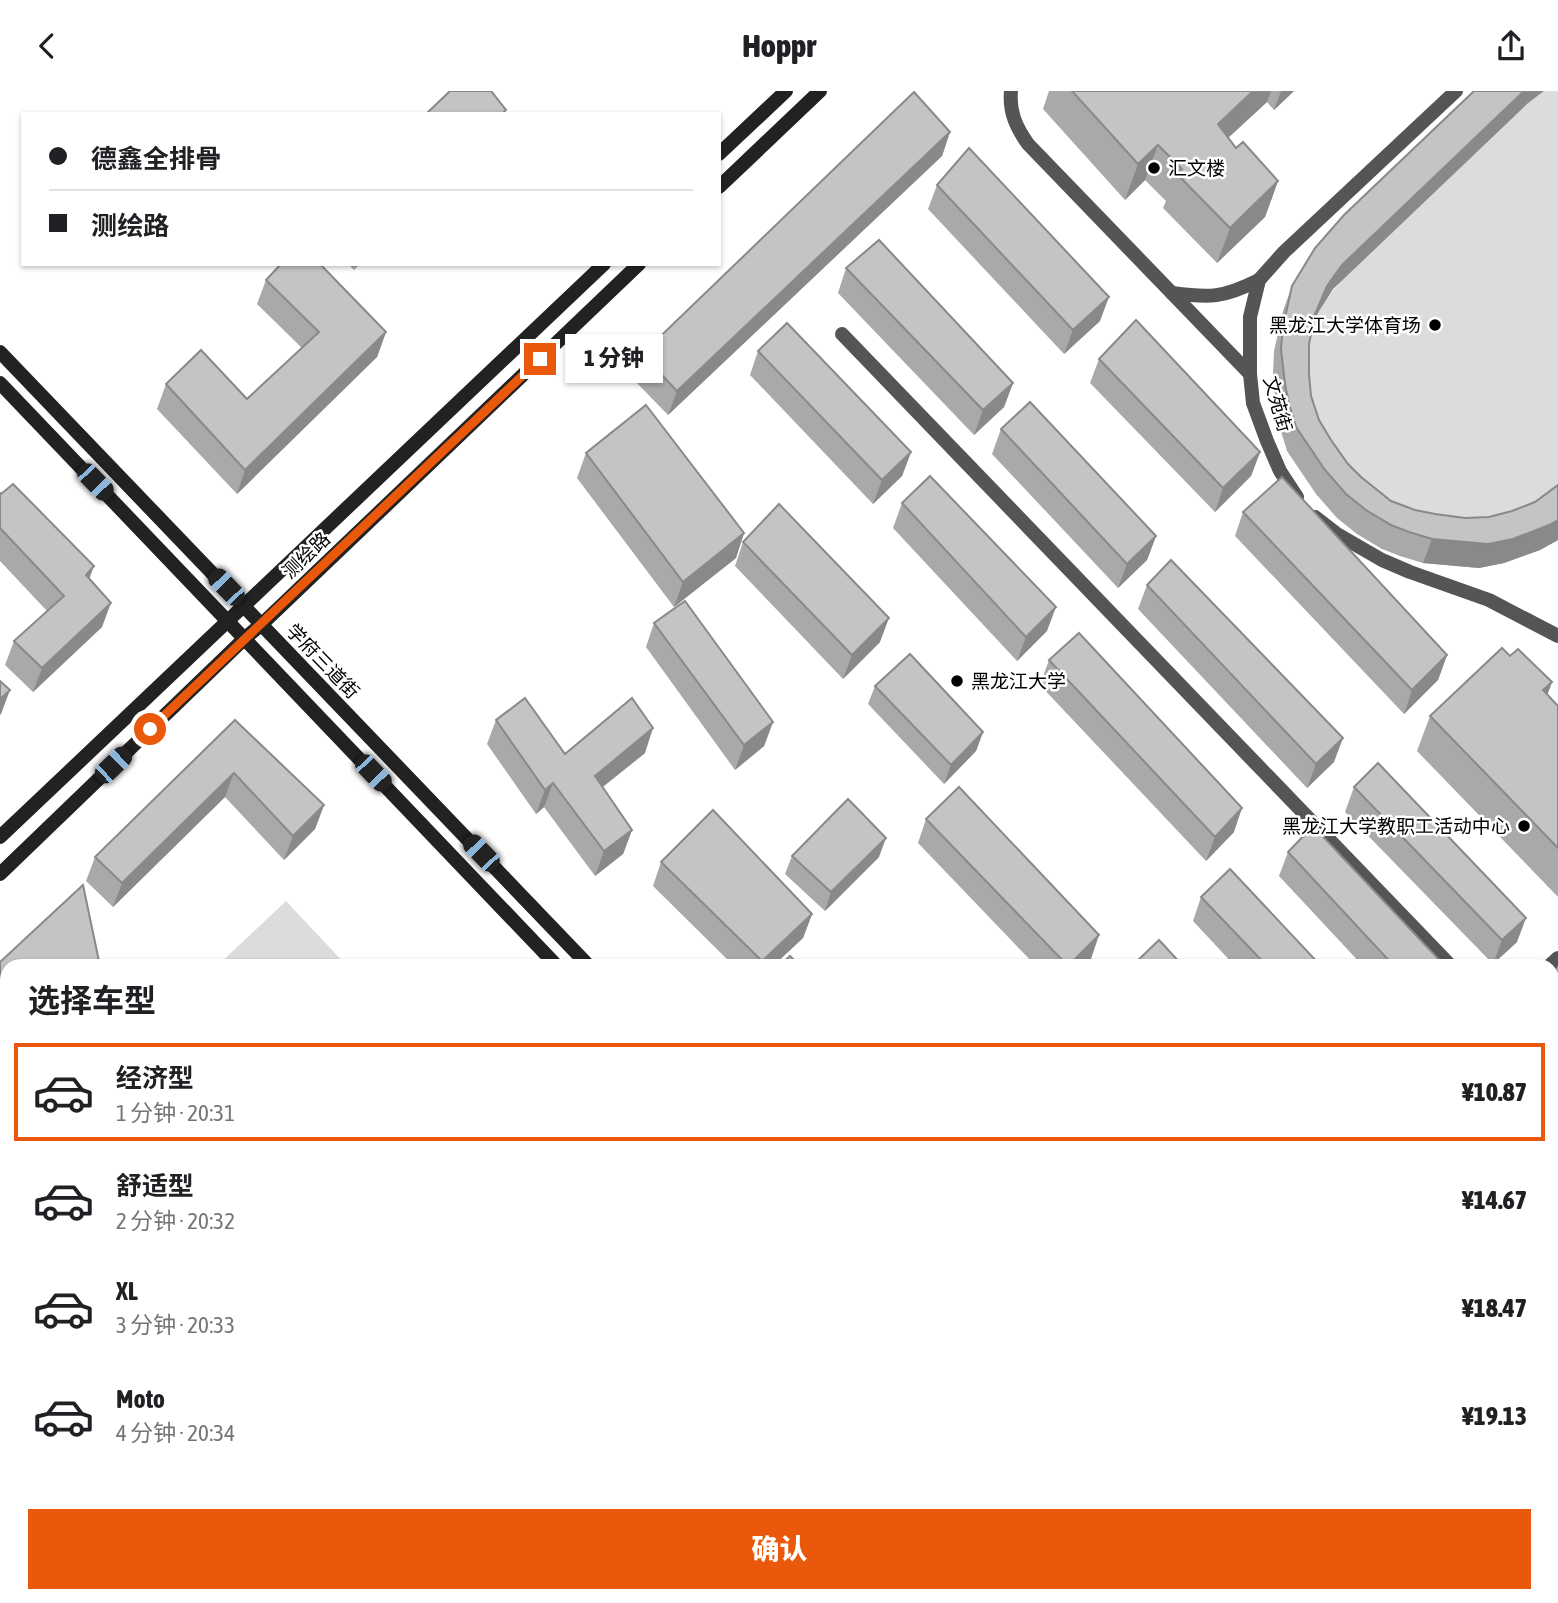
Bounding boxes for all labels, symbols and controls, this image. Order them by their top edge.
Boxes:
icon: back [28,27,66,65]
text: Hoppr [742,27,816,64]
icon: share [1492,27,1530,65]
text: 德鑫全排骨 [91,144,221,174]
place label: 汇文楼 [1168,157,1225,179]
marker: 汇文楼 [1146,160,1162,176]
text: 测绘路 [91,211,169,241]
place label: 黑龙江大学体育场 [1269,314,1421,336]
marker: 黑龙江大学体育场 [1427,317,1443,333]
callout: 1 分钟 [564,335,662,383]
route end [524,343,556,375]
text: 1 分钟 [584,345,644,371]
street label: 文苑街 [1260,374,1296,434]
car [73,460,118,504]
street label: 测绘路 [278,527,334,583]
car [204,565,249,609]
street label: 学府三道街 [282,619,364,703]
place label: 黑龙江大学 [971,670,1066,692]
marker: 黑龙江大学 [949,673,965,689]
route start [134,713,166,745]
car [91,743,136,787]
car [351,751,396,795]
place label: 黑龙江大学教职工活动中心 [1282,815,1510,837]
marker: 黑龙江大学教职工活动中心 [1516,818,1532,834]
car [459,831,504,875]
text: 选择车型 [28,982,156,1019]
icon: car [32,1061,95,1124]
text: 经济型 [116,1063,194,1093]
text: ¥10.87 [1462,1077,1527,1107]
text: 1 分钟 · 20:31 [116,1100,235,1126]
icon: car [32,1169,95,1232]
text: 舒适型 [116,1171,194,1201]
text: ¥14.67 [1462,1185,1527,1215]
text: 2 分钟 · 20:32 [116,1208,235,1234]
text: XL [116,1276,138,1306]
icon: car [32,1277,95,1340]
text: ¥18.47 [1462,1293,1527,1323]
text: 3 分钟 · 20:33 [116,1312,235,1338]
text: Moto [116,1384,165,1414]
icon: car [32,1385,95,1448]
text: ¥19.13 [1462,1401,1527,1431]
text: 4 分钟 · 20:34 [116,1420,235,1446]
button: 确认 [28,1509,1531,1589]

